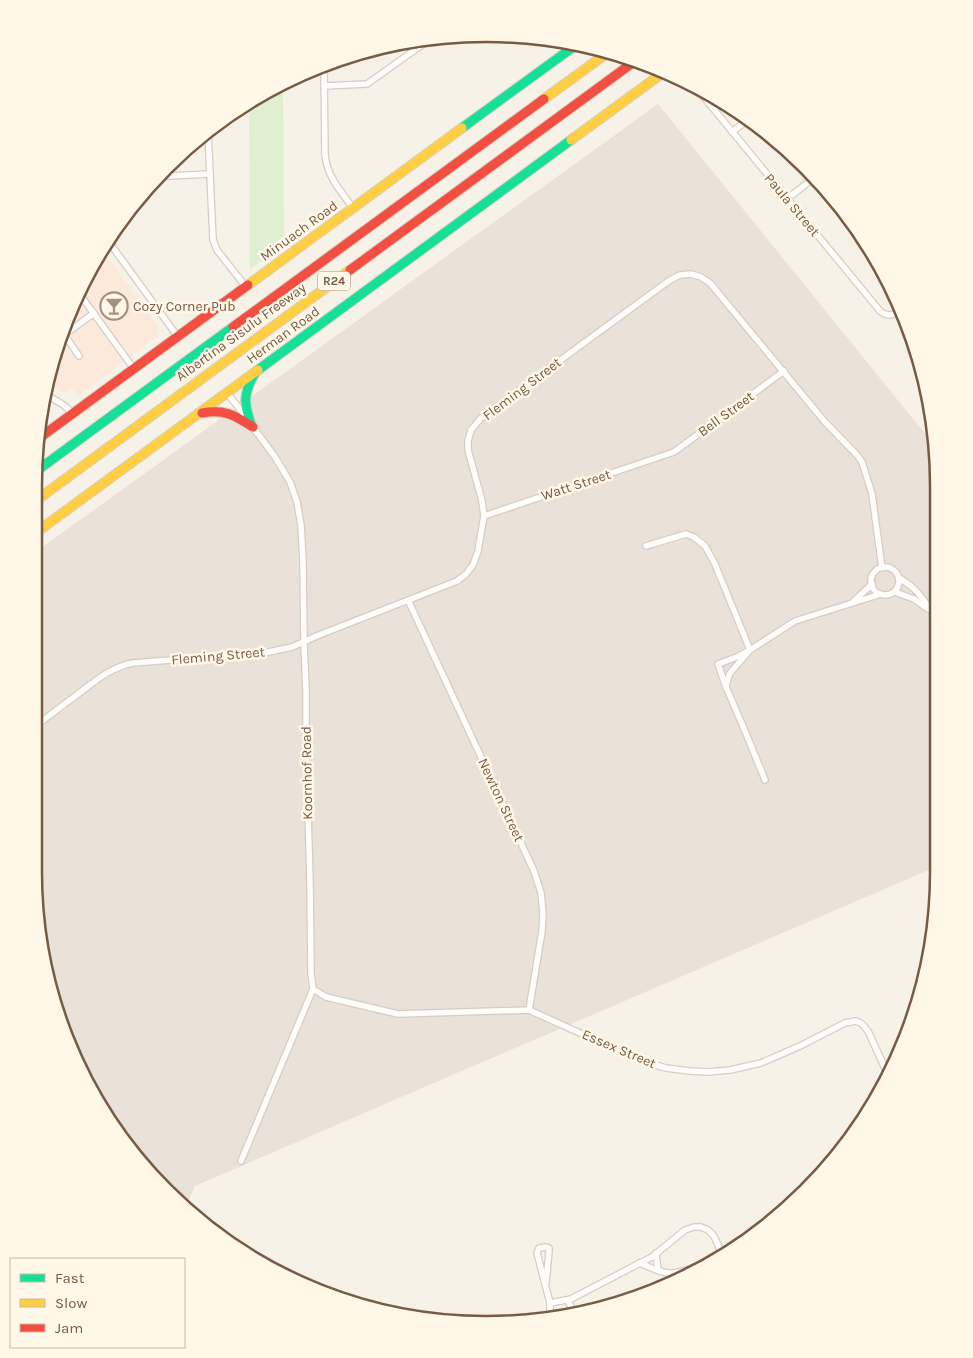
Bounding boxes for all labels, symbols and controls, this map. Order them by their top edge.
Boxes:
street label: Paula Street [761,170,823,240]
street label: Minuach Road [257,197,341,265]
road number: R24 [318,272,350,290]
street label: Albertina Sisulu Freeway [173,279,310,385]
bar icon: Cozy Corner Pub [99,291,129,321]
place label: Cozy Corner Pub [133,298,236,315]
street label: Herman Road [243,303,323,367]
street label: Fleming Street [479,354,565,424]
street label: Bell Street [695,388,757,440]
street label: Watt Street [539,466,613,504]
street label: Fleming Street [171,643,265,669]
street label: Koornhof Road [298,726,316,820]
street label: Newton Street [474,756,528,844]
street label: Essex Street [579,1026,659,1072]
legend [10,1258,185,1348]
text: Fast [55,1269,85,1287]
text: Slow [55,1294,87,1312]
text: Jam [55,1319,83,1337]

